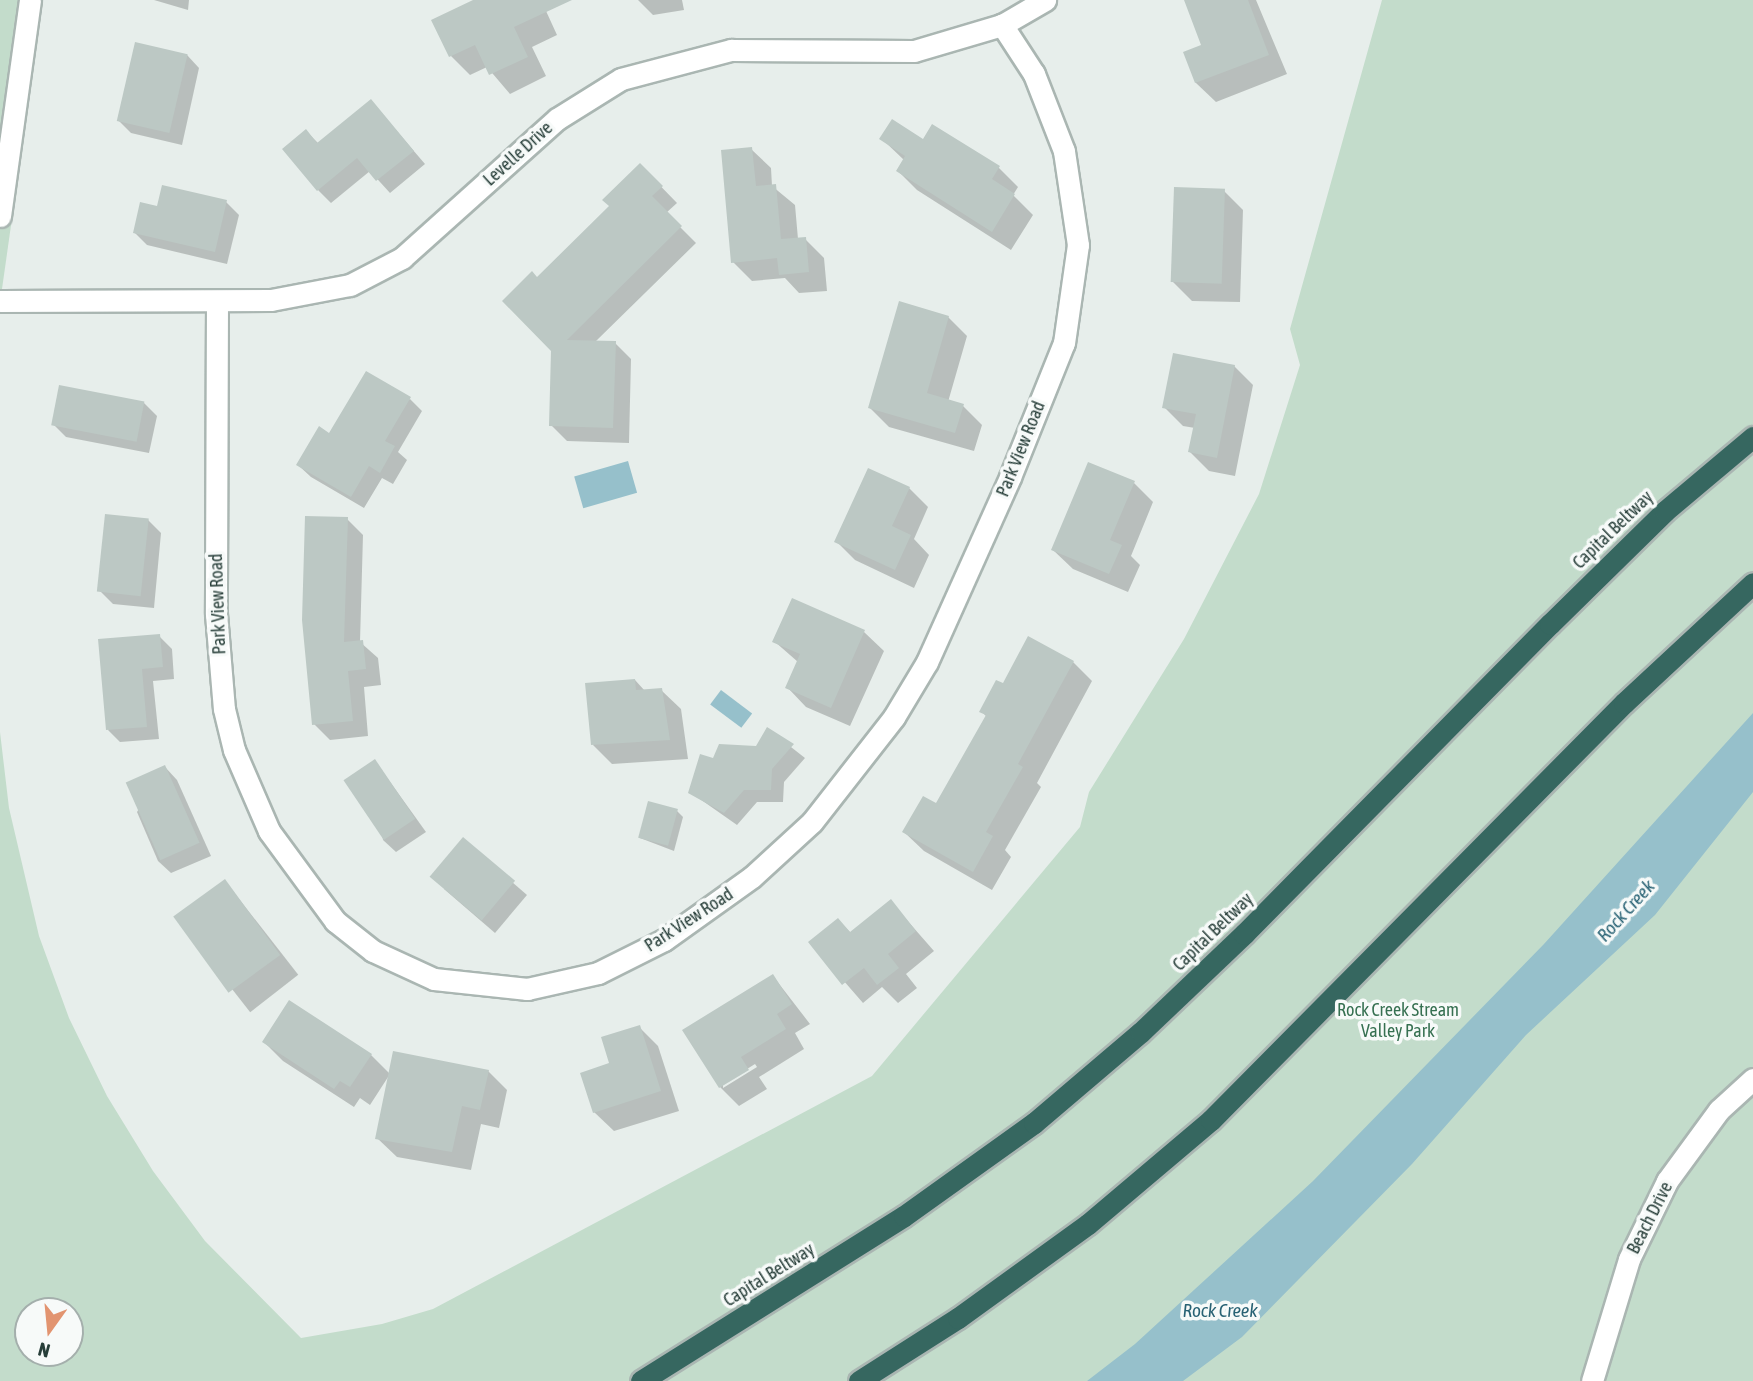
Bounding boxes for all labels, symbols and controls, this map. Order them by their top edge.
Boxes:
street label: Levelle Drive [479,117,557,191]
street label: Park View Road [992,398,1050,500]
street label: Capital Beltway [1568,486,1658,574]
street label: Park View Road [205,553,231,655]
water label: Rock Creek [1592,875,1660,947]
street label: Park View Road [641,883,737,957]
street label: Capital Beltway [1168,888,1258,976]
park label: Rock Creek Stream Valley Park [1337,1000,1459,1042]
street label: Beach Drive [1623,1178,1677,1258]
street label: Capital Beltway [720,1239,818,1311]
north arrow [14,1297,84,1367]
water label: Rock Creek [1182,1300,1258,1322]
text: N [36,1338,52,1362]

